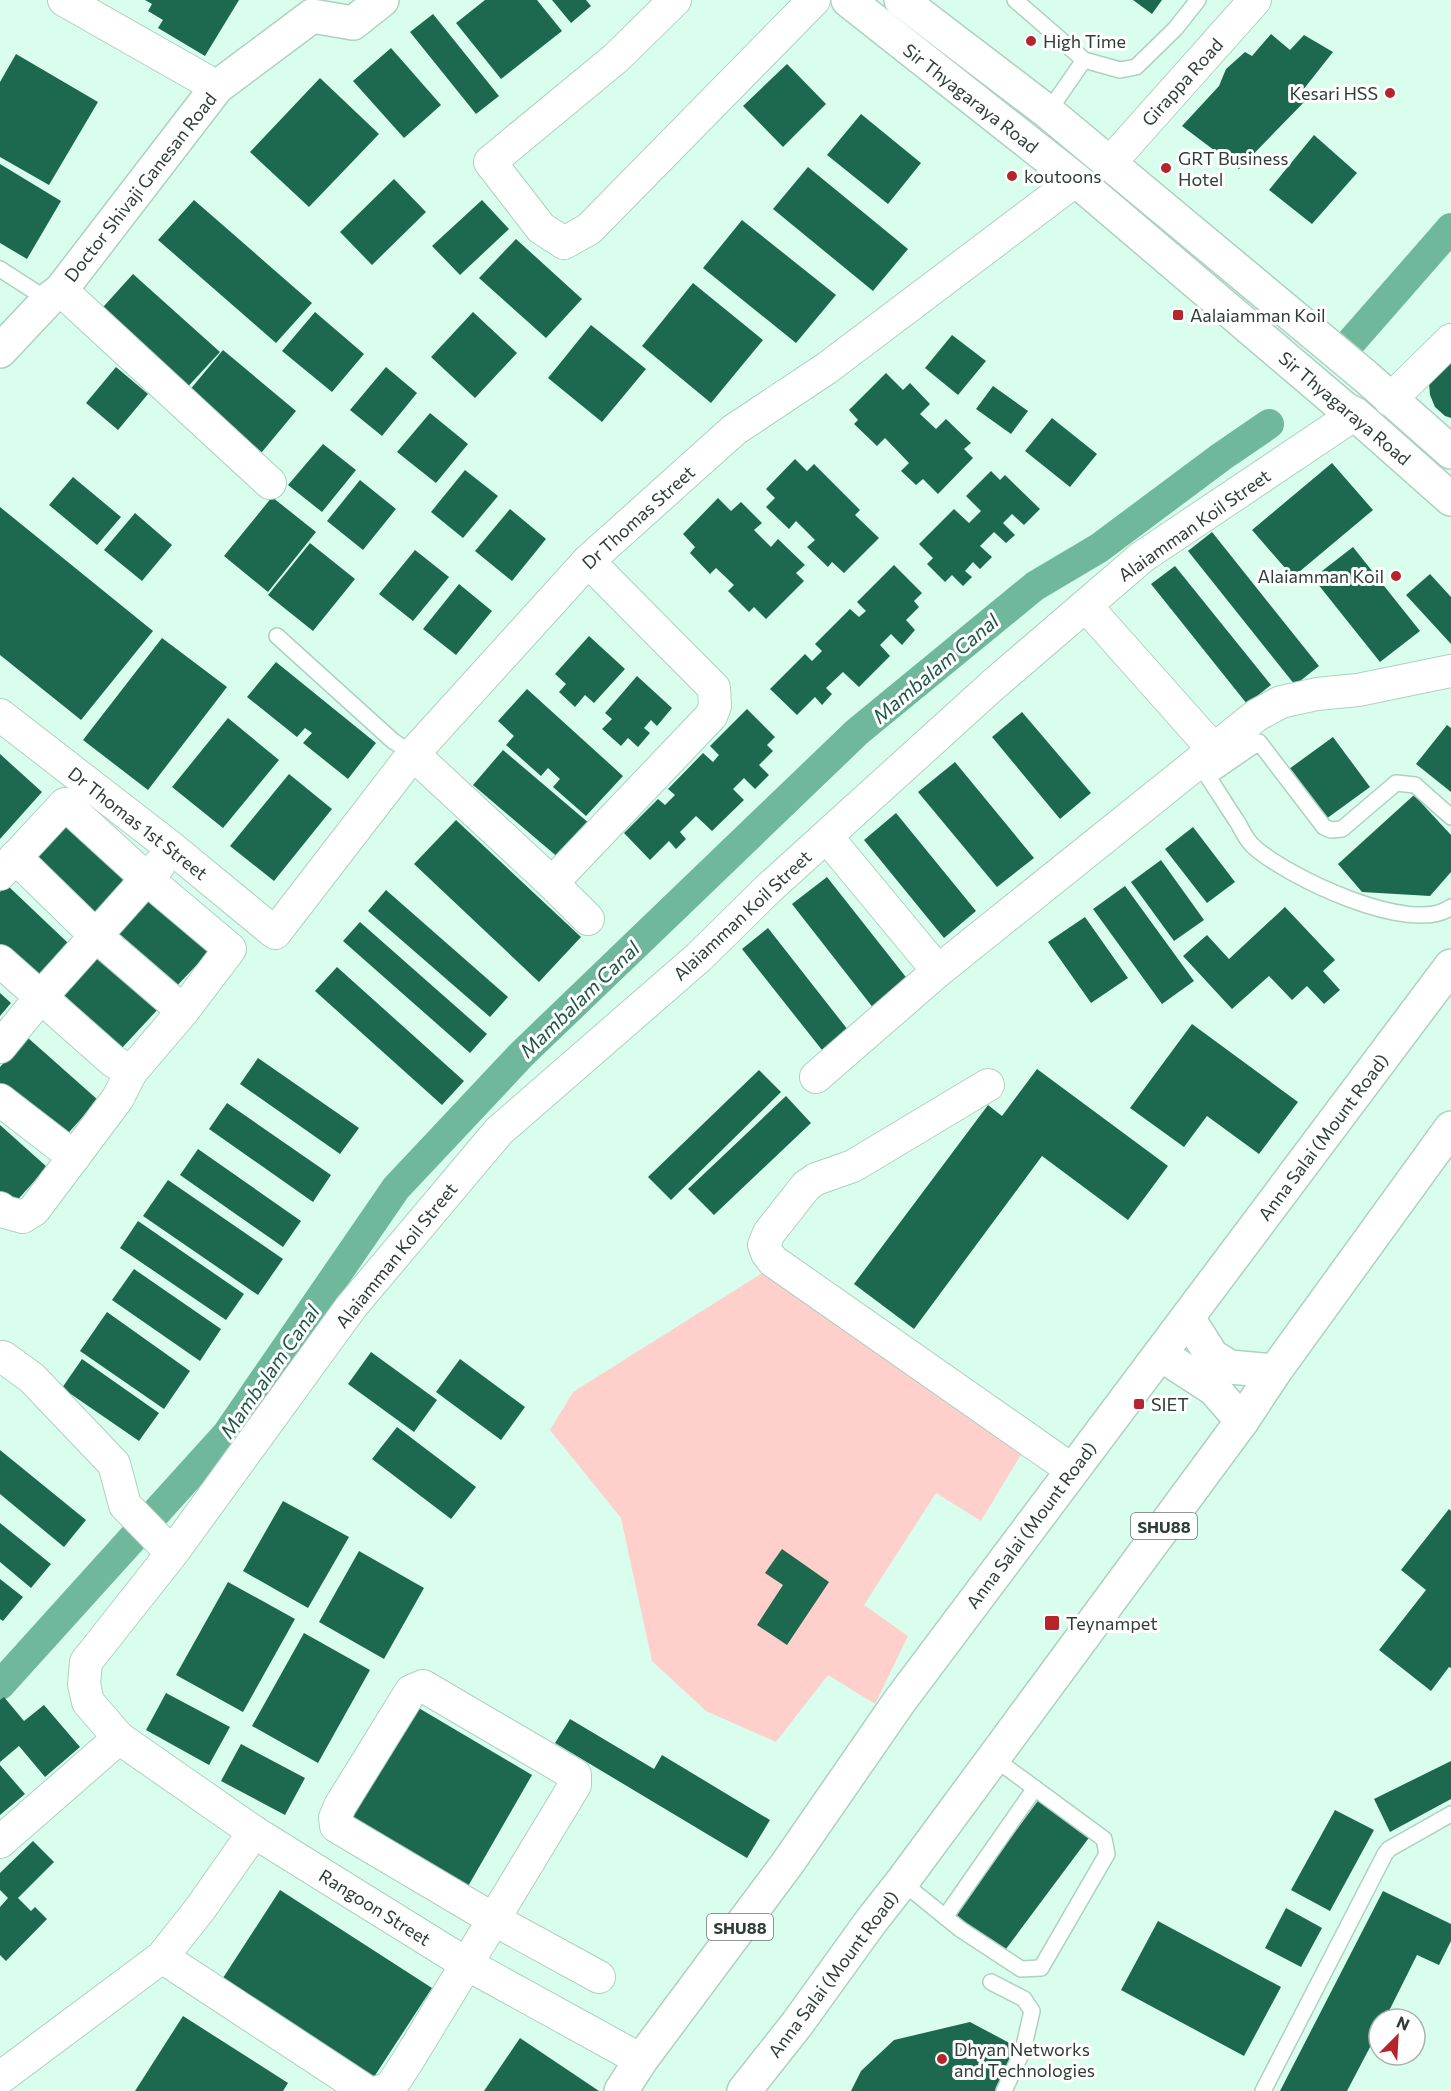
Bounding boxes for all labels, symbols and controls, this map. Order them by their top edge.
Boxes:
place label: High Time [1043,30,1126,52]
marker: High Time [1024,34,1038,48]
street label: Girappa Road [1137,34,1227,130]
street label: Sir Thyagaraya Road [899,38,1043,158]
place label: Kesari HSS [1290,82,1378,104]
marker: Kesari HSS [1383,86,1397,100]
street label: Doctor Shivaji Ganesan Road [59,88,221,286]
place label: GRT Business Hotel [1178,147,1289,190]
marker: GRT Business Hotel [1159,161,1173,175]
place label: koutoons [1024,165,1101,187]
marker: koutoons [1005,169,1019,183]
place label: Aalaiamman Koil [1190,304,1326,326]
marker: Aalaiamman Koil [1171,308,1185,322]
street label: Sir Thyagaraya Road [1275,346,1415,470]
street label: Dr Thomas Street [577,461,699,573]
street label: Alaiamman Koil Street [1114,464,1274,586]
place label: Alaiamman Koil [1258,565,1384,587]
marker: Alaiamman Koil [1389,569,1403,583]
water label: Mambalam Canal [867,608,1004,728]
street label: Dr Thomas 1st Street [64,762,212,884]
street label: Alaiamman Koil Street [668,845,816,985]
water label: Mambalam Canal [514,935,645,1062]
street label: Anna Salai (Mount Road) [1253,1049,1393,1225]
street label: Alaiamman Koil Street [331,1178,461,1332]
water label: Mambalam Canal [214,1299,324,1442]
place label: SIET [1151,1393,1189,1415]
marker: SIET [1132,1397,1146,1411]
street label: Anna Salai (Mount Road) [961,1437,1101,1613]
road number: SHU88 [1131,1513,1197,1539]
place label: Teynampet [1066,1612,1158,1634]
marker: Teynampet [1043,1614,1061,1632]
street label: Rangoon Street [315,1864,435,1950]
street label: Anna Salai (Mount Road) [763,1886,903,2062]
road number: SHU88 [707,1914,773,1940]
north arrow [1367,2007,1427,2067]
text: N [1394,2012,1413,2034]
place label: Dhyan Networks and Technologies [954,2038,1095,2081]
marker: Dhyan Networks and Technologies [935,2052,949,2066]

